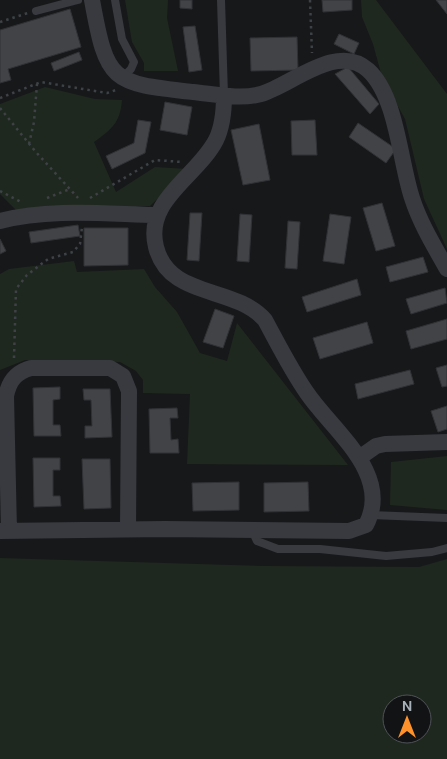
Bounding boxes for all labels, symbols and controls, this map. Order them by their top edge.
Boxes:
north arrow [382,694,432,744]
text: N [402,697,412,715]

